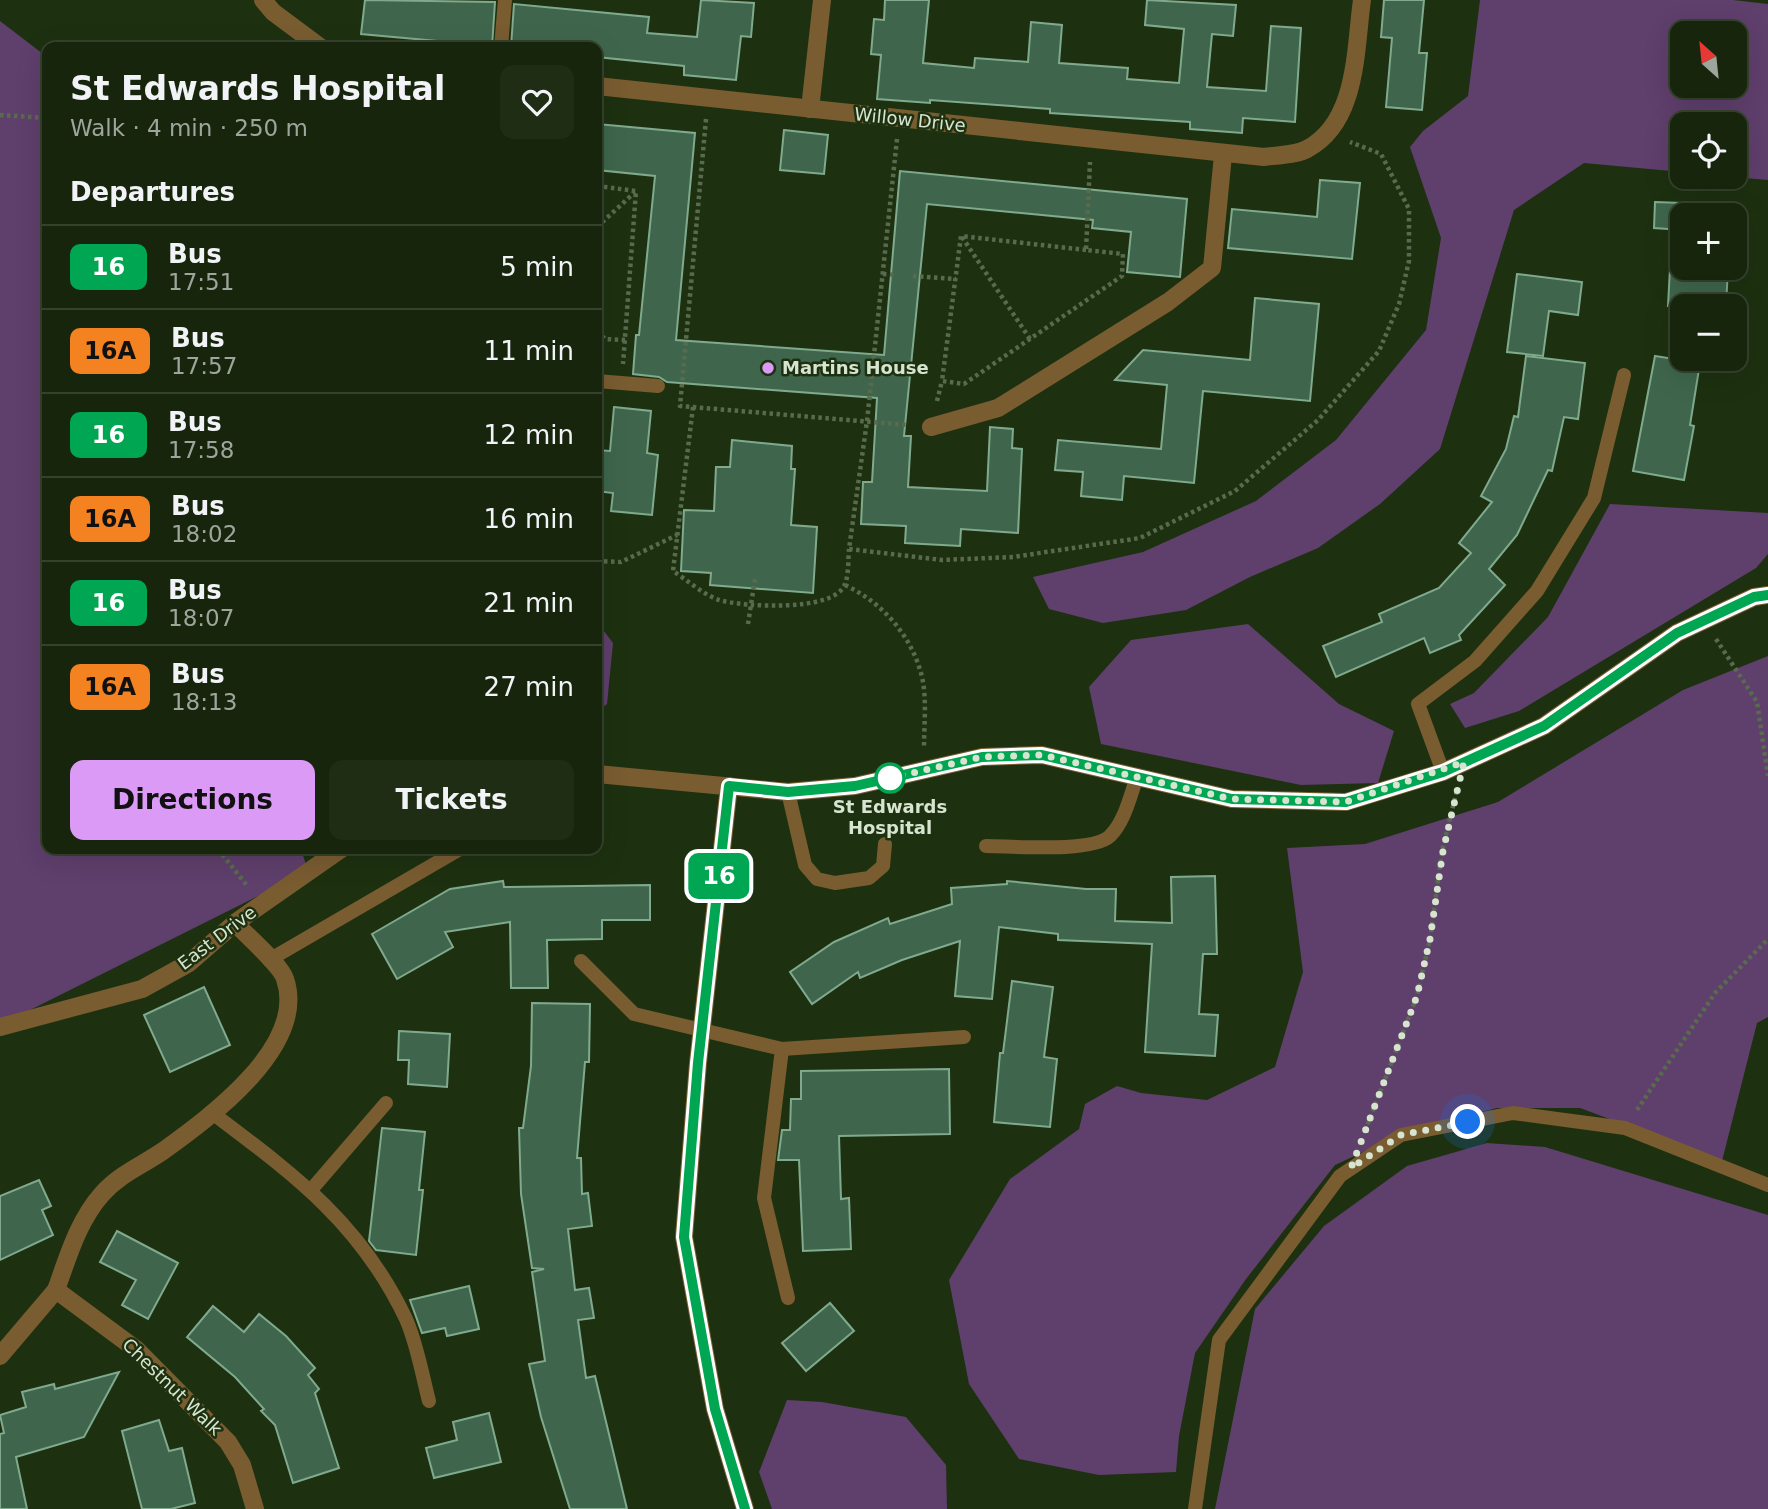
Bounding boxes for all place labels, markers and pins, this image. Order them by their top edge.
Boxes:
place label: Martins House [782,357,929,378]
marker: Martins House [760,360,776,376]
marker: St Edwards Hospital [875,763,905,793]
place label: St Edwards Hospital [833,796,947,838]

